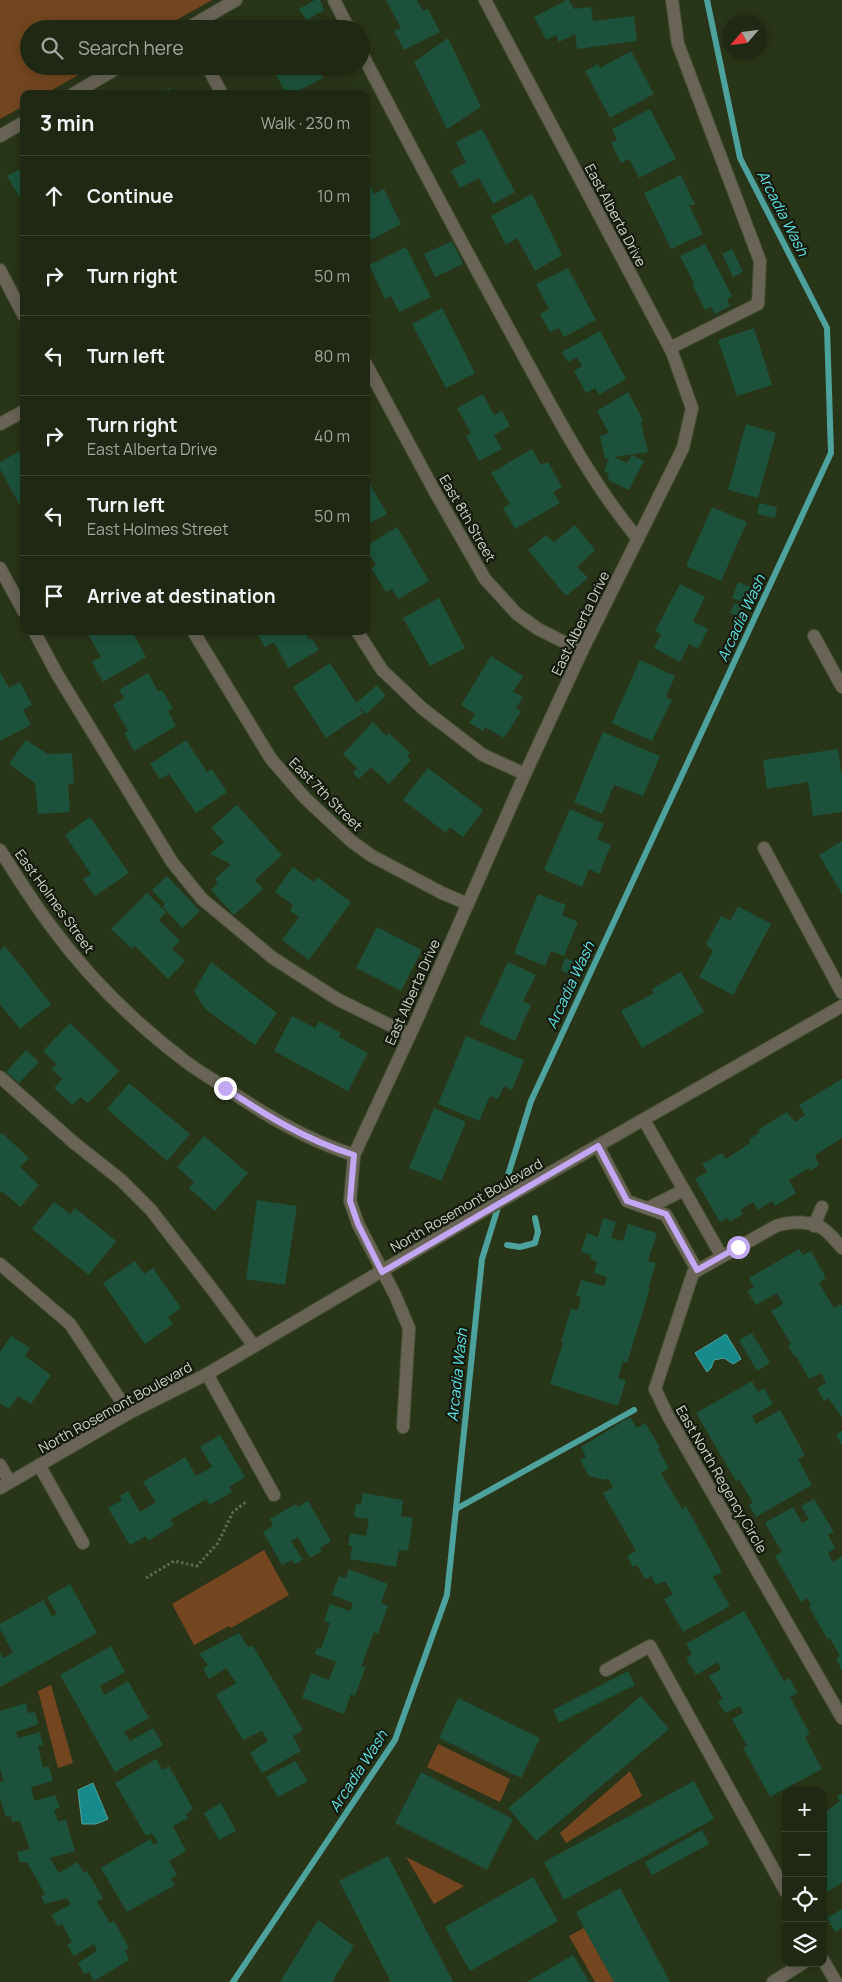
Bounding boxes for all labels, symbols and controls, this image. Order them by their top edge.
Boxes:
north arrow [722,15,767,60]
search box [20,20,370,75]
icon: search [38,34,66,62]
text: Search here [78,35,184,61]
text: 3 min [40,109,94,137]
text: Walk · 230 m [261,112,350,134]
street label: East Alberta Drive [581,160,651,270]
water label: Arcadia Wash [752,167,814,260]
icon: ahead [40,182,68,210]
text: Continue [87,183,173,209]
text: 10 m [317,185,350,207]
icon: right [40,262,68,290]
text: Turn right [87,263,177,289]
text: 50 m [314,265,350,287]
icon: left [40,342,68,370]
text: Turn left [87,343,165,369]
text: 80 m [314,345,350,367]
text: Turn right [87,412,177,438]
icon: right [40,422,68,450]
text: 40 m [314,425,350,447]
text: East Alberta Drive [87,438,217,460]
street label: East 8th Street [435,471,501,565]
text: Turn left [87,492,165,518]
icon: left [40,502,68,530]
text: 50 m [314,505,350,527]
text: East Holmes Street [87,518,229,540]
street label: East Alberta Drive [546,568,614,678]
water label: Arcadia Wash [712,570,771,665]
icon: arrive [40,582,68,610]
text: Arrive at destination [87,583,276,609]
street label: East 7th Street [285,753,367,835]
street label: East Holmes Street [11,845,99,957]
street label: East Alberta Drive [380,936,444,1048]
water label: Arcadia Wash [541,937,600,1032]
route end [214,1077,237,1100]
street label: North Rosemont Boulevard [386,1154,546,1256]
route start [727,1236,750,1259]
water label: Arcadia Wash [442,1326,472,1423]
street label: North Rosemont Boulevard [35,1357,195,1457]
street label: East North Regency Circle [672,1402,772,1556]
water label: Arcadia Wash [324,1725,393,1816]
map controls [782,1787,827,1967]
button: + [782,1787,827,1832]
button: − [782,1832,827,1877]
button: locate [782,1877,827,1922]
button: layers [782,1922,827,1967]

